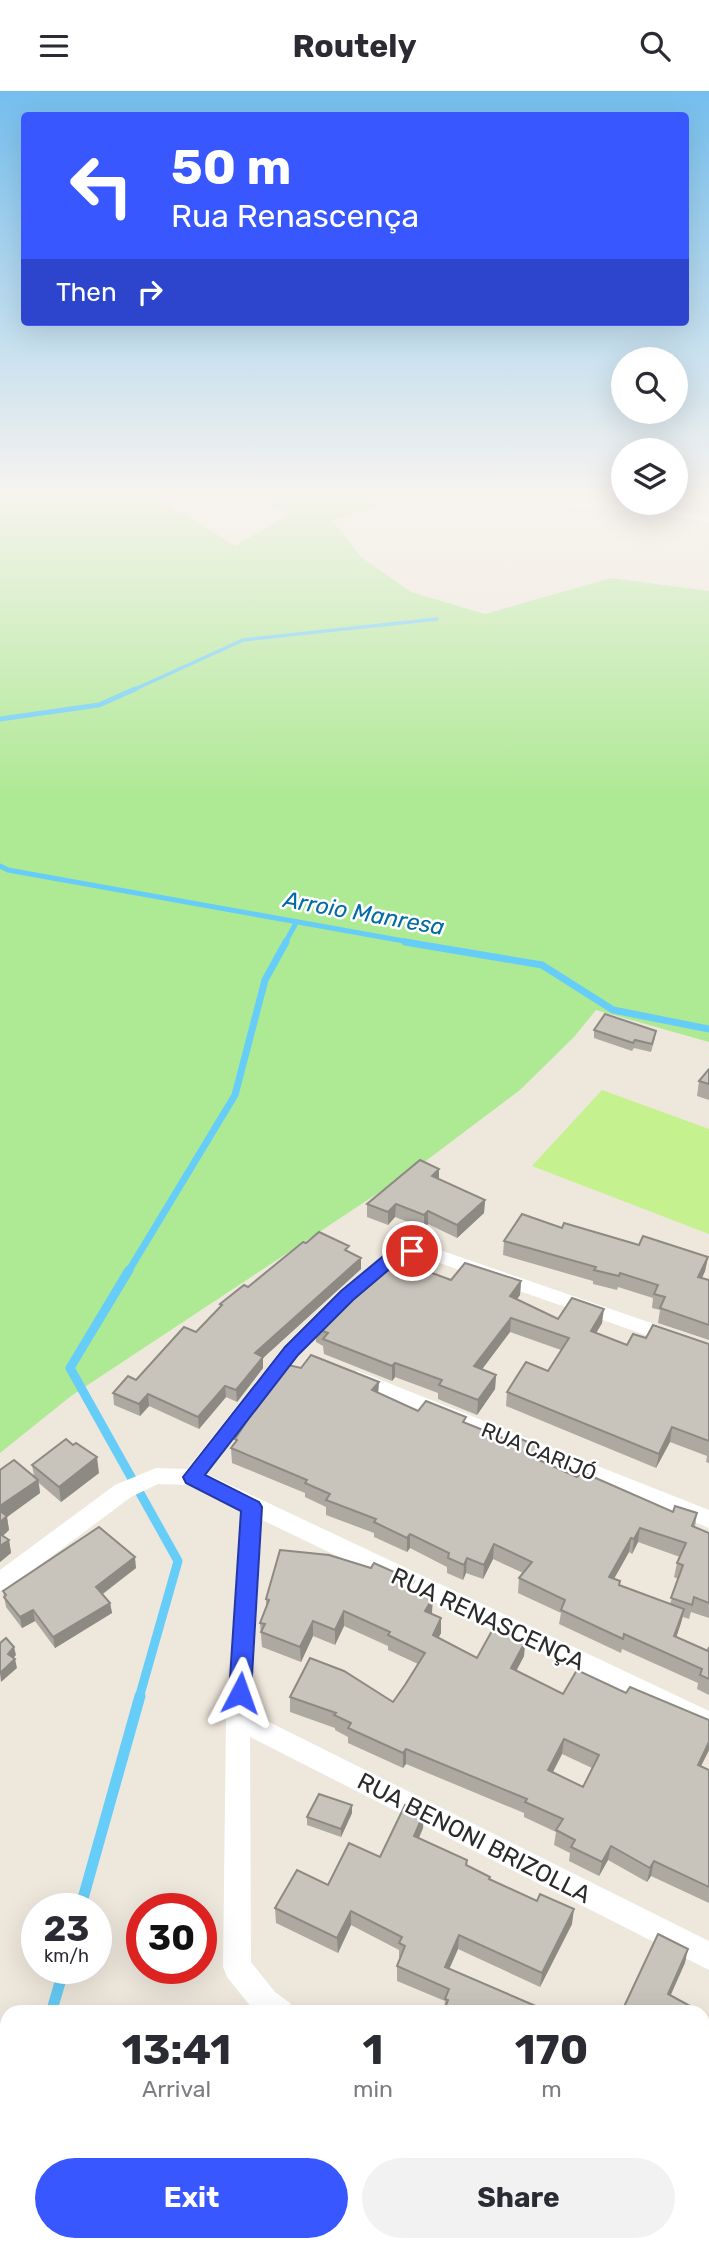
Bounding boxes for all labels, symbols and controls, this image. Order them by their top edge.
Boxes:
icon: menu [35,27,73,65]
text: Routely [292,27,417,65]
icon: search [636,27,674,65]
text: 50 m [171,138,291,196]
icon: left [56,140,147,231]
text: Rua Renascença [171,197,419,235]
icon: right [131,273,169,311]
text: Then [56,277,117,308]
map controls [611,347,688,515]
button: search [611,347,688,424]
button: layers [611,438,688,515]
water label: Arroio Manresa [280,885,447,941]
pin [382,1221,442,1281]
icon: arrive [393,1232,431,1270]
street label: RUA CARIJÓ [478,1417,600,1485]
street label: RUA RENASCENÇA [387,1562,589,1676]
position arrow [203,1656,277,1730]
street label: RUA BENONI BRIZOLLA [353,1767,595,1909]
speed limit sign: 30 [126,1893,217,1984]
text: 23 [44,1908,89,1950]
text: km/h [44,1945,89,1967]
text: 13:41 [122,2025,231,2075]
text: 1 [362,2025,383,2075]
text: 170 [515,2025,588,2075]
text: Arrival [142,2075,211,2103]
text: min [353,2075,393,2103]
text: m [541,2075,562,2103]
button: Exit [35,2158,348,2238]
button: Share [362,2158,675,2238]

